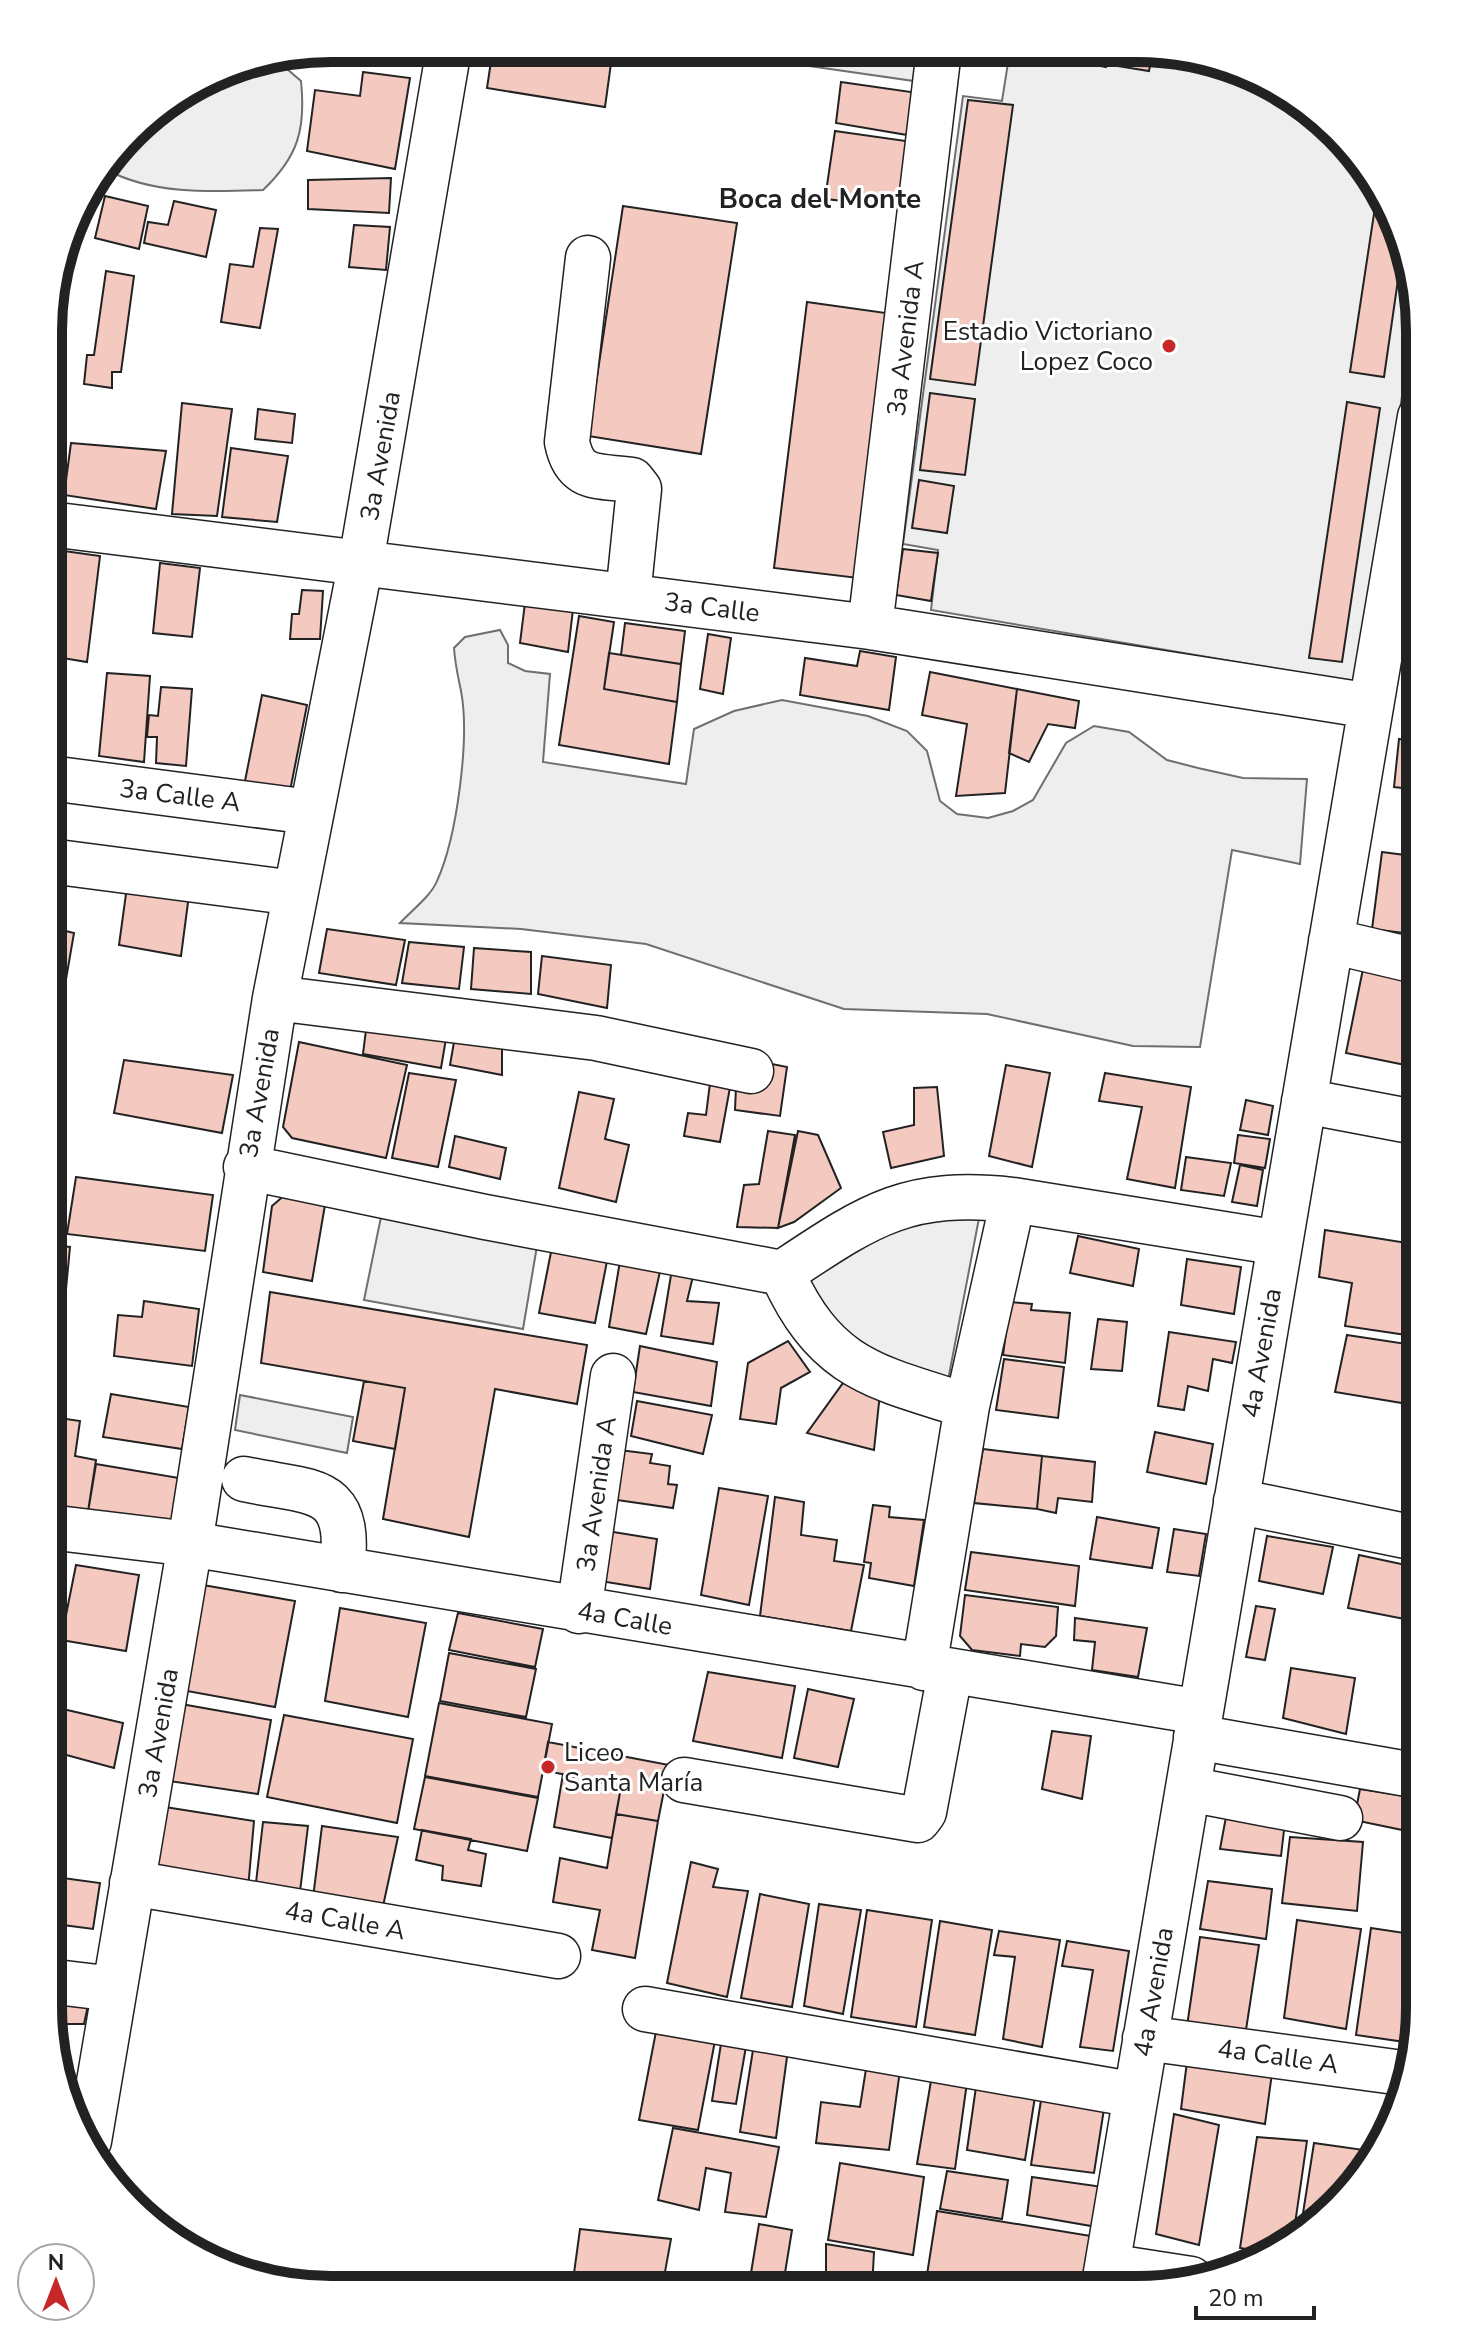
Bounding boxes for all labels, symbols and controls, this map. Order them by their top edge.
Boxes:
district label: Boca del Monte [719,180,921,218]
street label: 3a Avenida A [879,258,932,418]
place label: Estadio Victoriano Lopez Coco [943,314,1153,379]
marker: Estadio Victoriano Lopez Coco [1160,337,1178,355]
street label: 3a Avenida [352,388,409,524]
street label: 3a Calle [662,584,762,631]
street label: 3a Calle A [117,771,242,820]
street label: 3a Avenida [231,1025,288,1161]
street label: 4a Avenida [1233,1285,1290,1421]
street label: 3a Avenida A [568,1414,625,1574]
street label: 4a Calle [575,1593,675,1644]
street label: 3a Avenida [130,1665,187,1801]
place label: Liceo Santa María [564,1735,703,1800]
marker: Liceo Santa María [539,1758,557,1776]
street label: 4a Calle A [282,1893,408,1948]
street label: 4a Avenida [1125,1924,1182,2060]
street label: 4a Calle A [1215,2031,1341,2082]
north arrow [16,2242,96,2322]
text: N [48,2248,64,2278]
scale bar [1196,2270,1314,2320]
text: 20 m [1208,2282,1264,2314]

